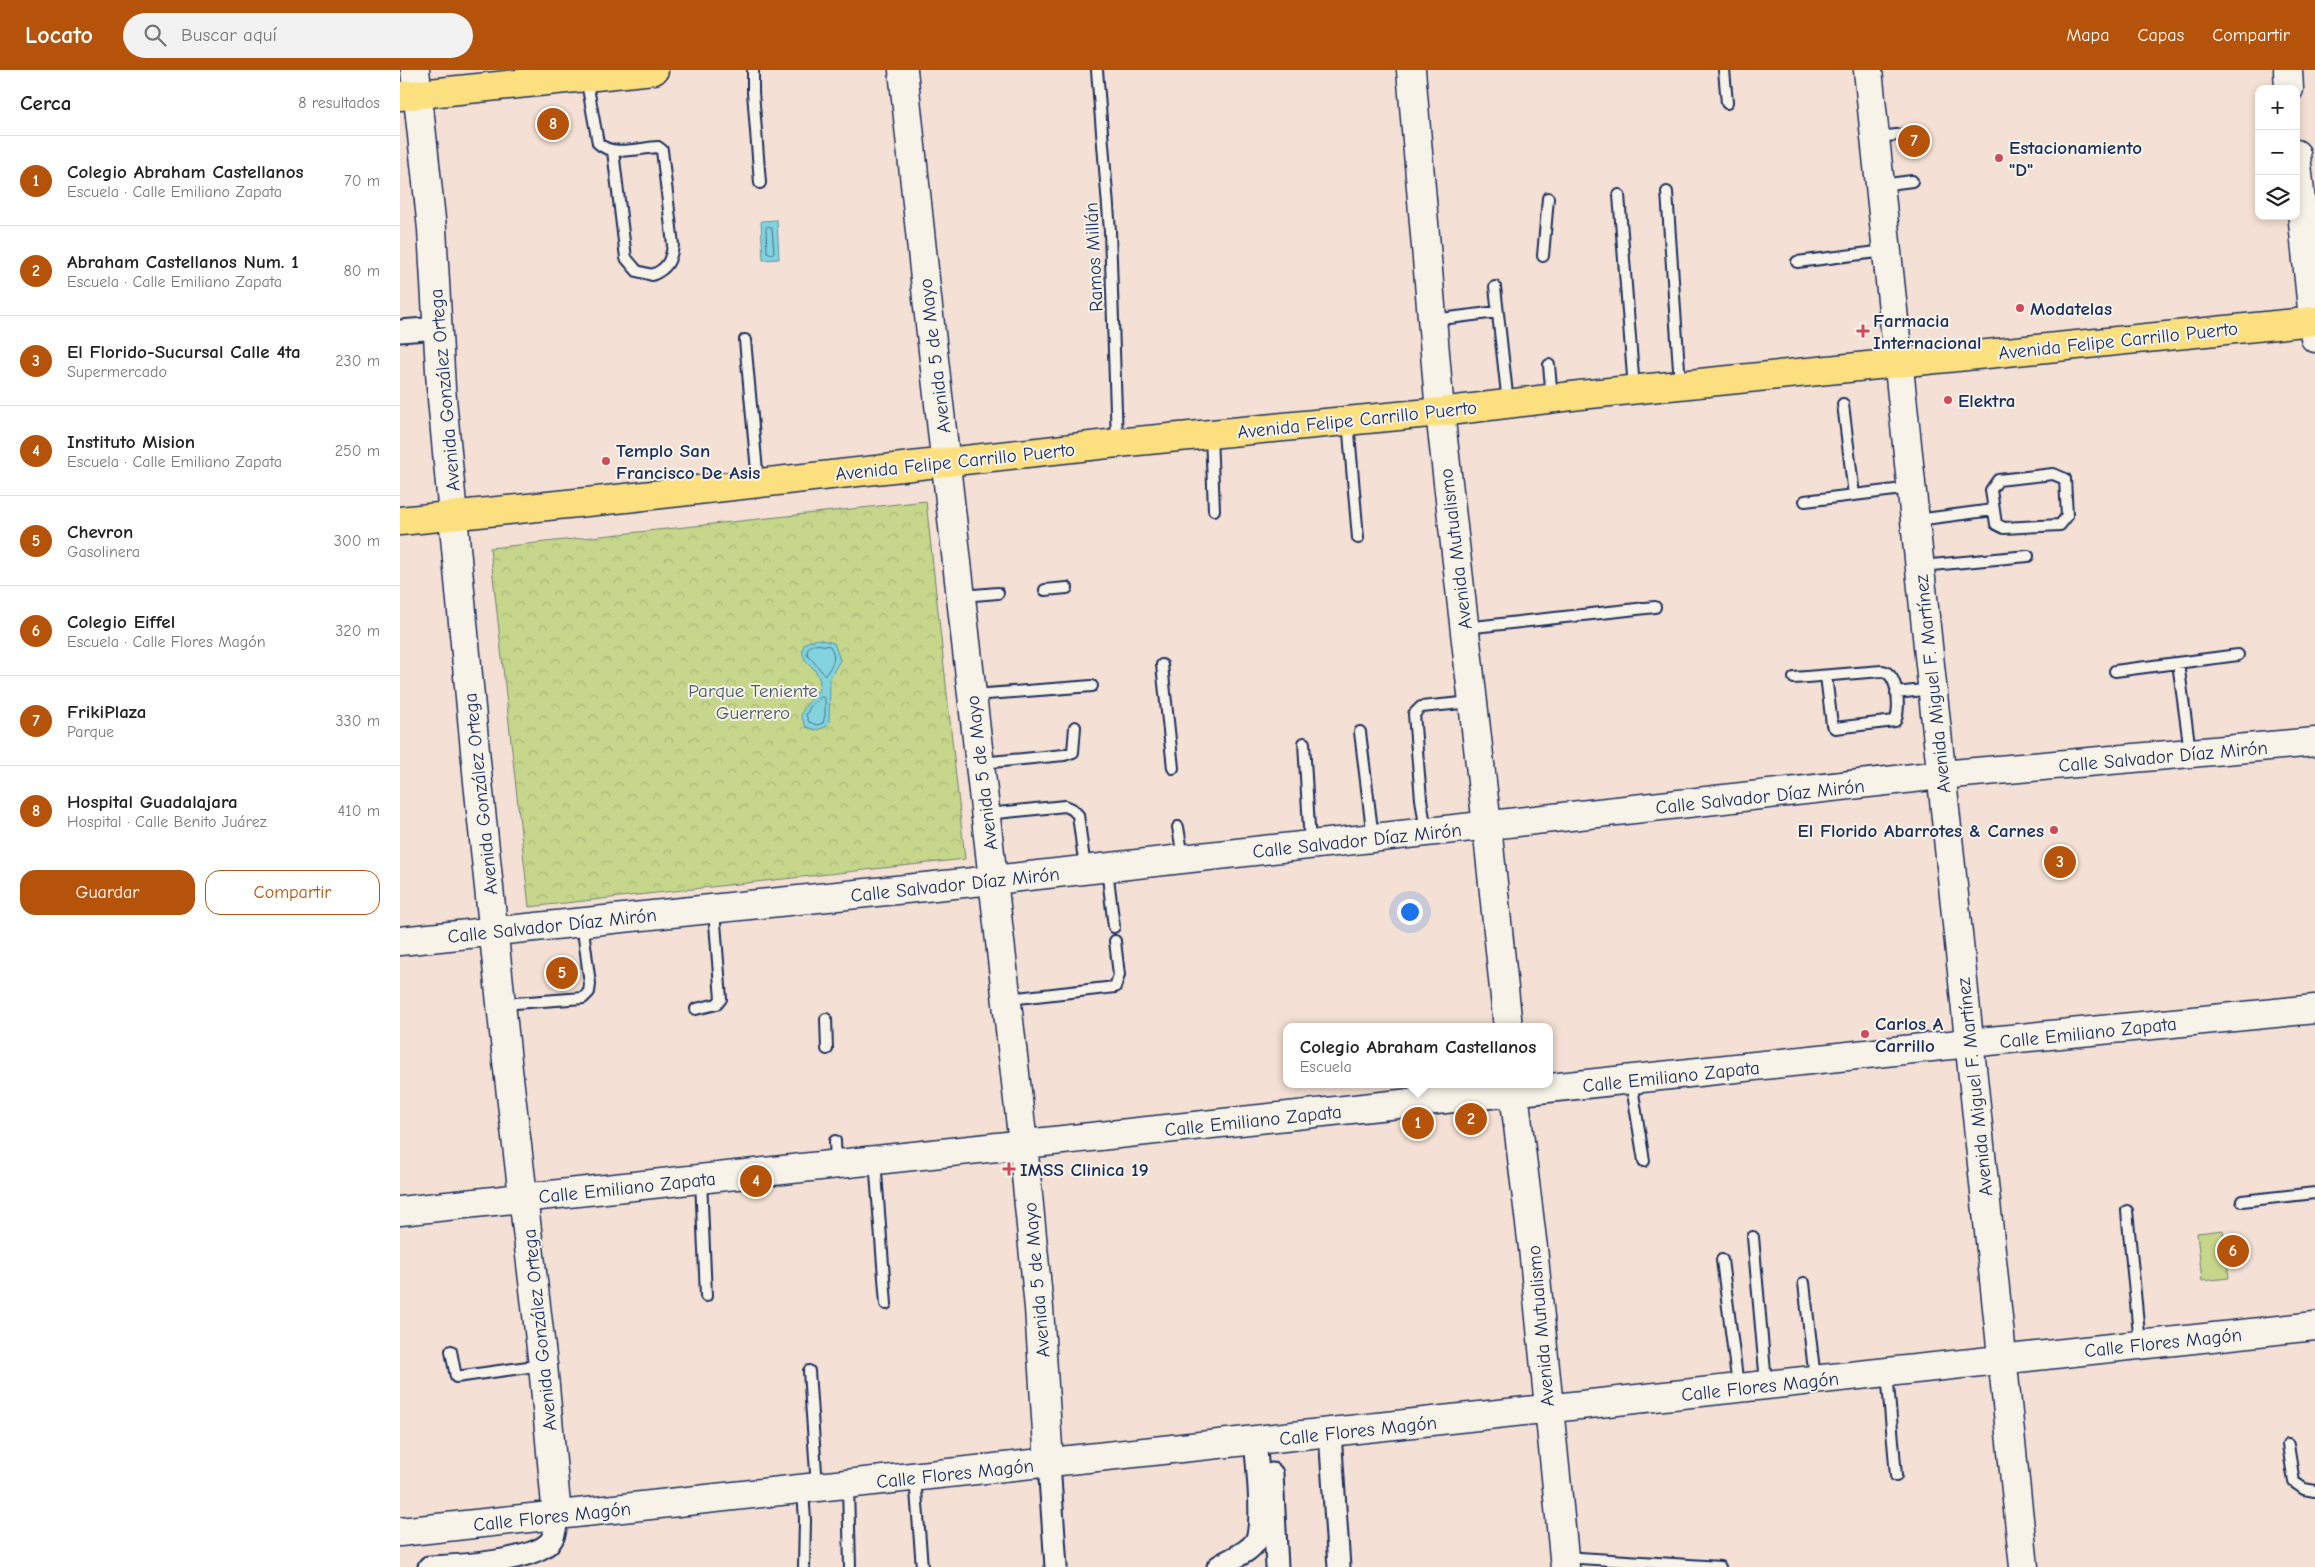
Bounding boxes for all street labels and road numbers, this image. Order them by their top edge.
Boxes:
street label: Ramos Millán [1080,202,1108,312]
street label: Avenida 5 de Mayo [915,277,955,435]
street label: Avenida González Ortega [425,288,465,492]
street label: Avenida Felipe Carrillo Puerto [1997,317,2239,365]
street label: Avenida Felipe Carrillo Puerto [1236,396,1478,444]
street label: Avenida Felipe Carrillo Puerto [834,438,1076,486]
street label: Avenida Mutualismo [1435,467,1477,631]
street label: Avenida Miguel F. Martínez [1911,573,1955,794]
street label: Avenida González Ortega [459,692,503,896]
street label: Avenida 5 de Mayo [962,694,1002,852]
street label: Calle Salvador Díaz Mirón [2058,737,2269,777]
street label: Calle Salvador Díaz Mirón [1655,775,1866,819]
street label: Calle Salvador Díaz Mirón [1252,819,1463,863]
street label: Calle Salvador Díaz Mirón [850,863,1061,907]
street label: Calle Salvador Díaz Mirón [447,904,658,948]
street label: Avenida Miguel F. Martínez [1953,976,1997,1197]
street label: Calle Emiliano Zapata [1999,1013,2178,1053]
street label: Calle Emiliano Zapata [1582,1057,1761,1097]
street label: Calle Emiliano Zapata [1164,1101,1343,1141]
street label: Calle Emiliano Zapata [538,1168,717,1208]
street label: Avenida 5 de Mayo [1019,1201,1055,1358]
street label: Avenida González Ortega [518,1228,562,1432]
street label: Avenida Mutualismo [1523,1244,1559,1408]
street label: Calle Flores Magón [2083,1324,2243,1362]
street label: Calle Flores Magón [1680,1368,1840,1406]
street label: Calle Flores Magón [1278,1412,1438,1450]
street label: Calle Flores Magón [875,1455,1035,1493]
street label: Calle Flores Magón [472,1498,632,1536]

